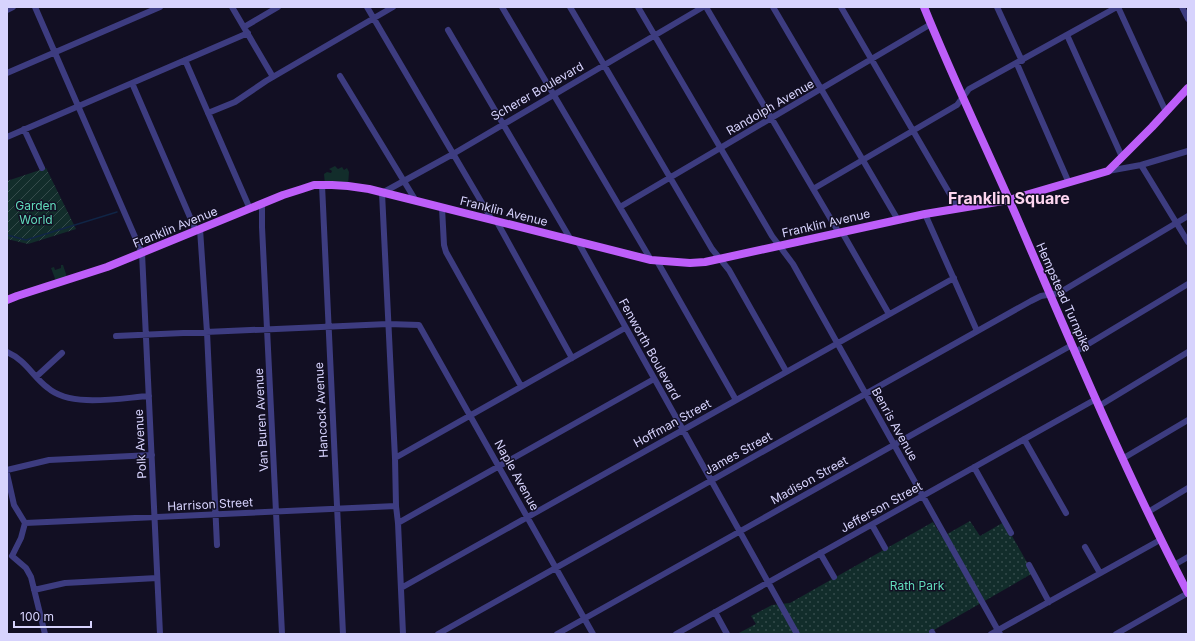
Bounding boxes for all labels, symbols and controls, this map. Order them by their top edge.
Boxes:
street label: Scherer Boulevard [488,58,586,124]
street label: Randolph Avenue [723,76,817,138]
district label: Franklin Square [948,188,1070,208]
street label: Franklin Avenue [458,193,550,229]
park label: Garden World [15,198,57,227]
street label: Franklin Avenue [130,203,220,251]
street label: Franklin Avenue [780,206,872,240]
street label: Hempstead Turnpike [1033,240,1095,354]
street label: Fenworth Boulevard [616,296,684,402]
street label: Hancock Avenue [311,362,331,458]
street label: Van Buren Avenue [251,368,271,472]
street label: Benris Avenue [869,385,921,463]
street label: Hoffman Street [631,396,713,450]
street label: Polk Avenue [131,409,149,479]
street label: James Street [702,428,774,478]
street label: Naple Avenue [491,437,543,513]
street label: Madison Street [768,453,850,507]
street label: Jefferson Street [837,478,925,536]
street label: Harrison Street [167,494,253,514]
park label: Rath Park [890,578,945,593]
scale bar [14,603,91,629]
text: 100 m [20,609,54,624]

